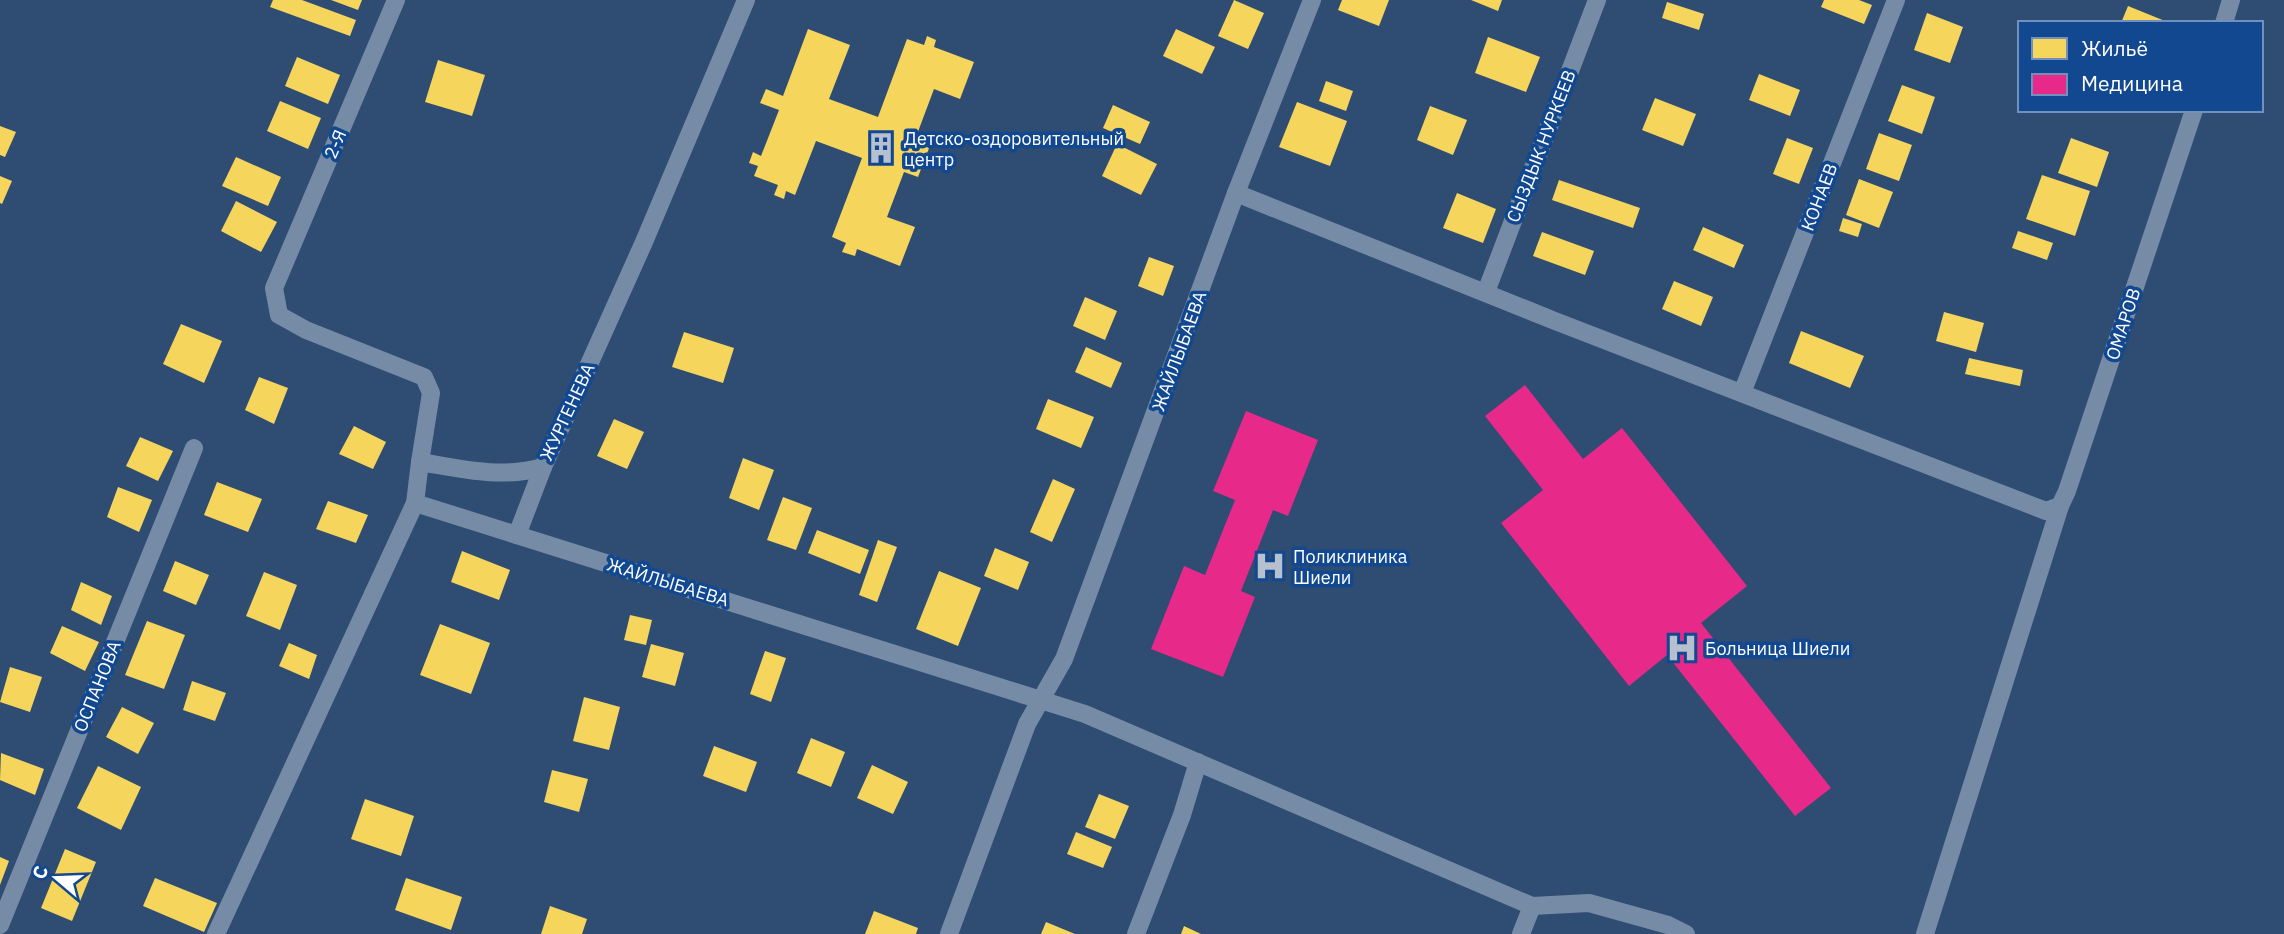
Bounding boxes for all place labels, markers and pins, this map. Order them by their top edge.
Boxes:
place label: Детско-оздоровительный центр [904,127,1124,171]
building icon: Детско-оздоровительный центр [864,131,898,165]
place label: Поликлиника Шиели [1293,545,1408,589]
hospital icon: Поликлиника Шиели [1253,549,1287,583]
hospital icon: Больница Шиели [1665,631,1699,665]
place label: Больница Шиели [1705,637,1850,660]

